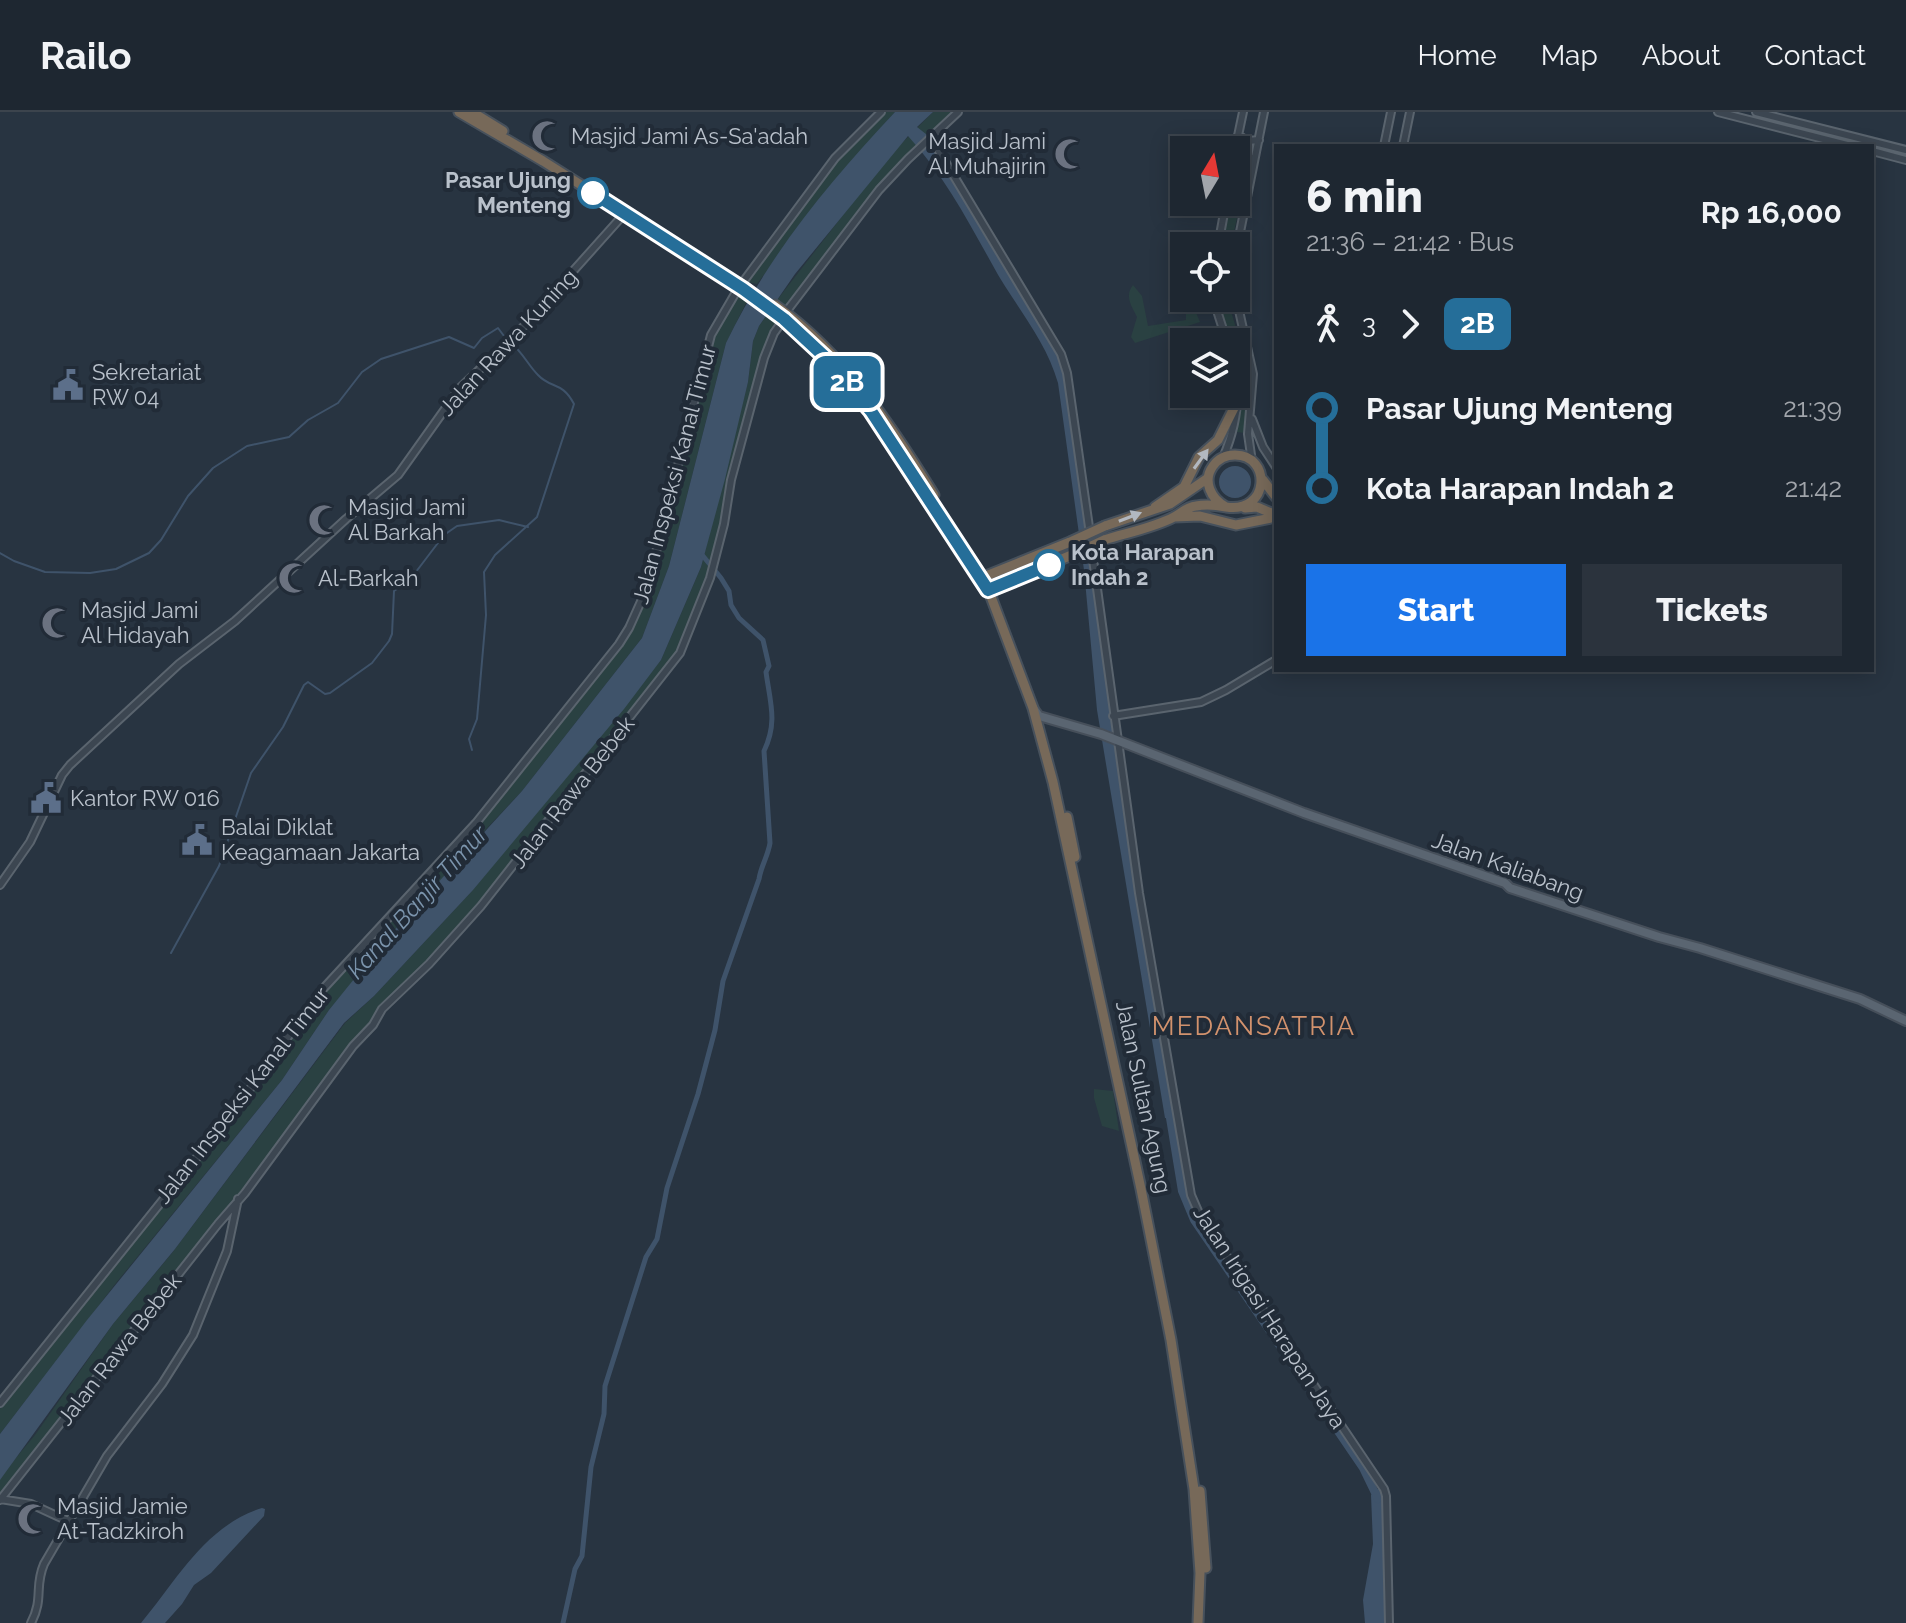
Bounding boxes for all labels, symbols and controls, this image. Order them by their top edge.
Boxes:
text: Railo [40,33,132,78]
text: Home [1417,39,1497,72]
text: Map [1541,39,1598,72]
text: About [1642,39,1721,72]
text: Contact [1765,39,1866,72]
mosque icon: Masjid Jami As-Sa'adah [530,119,564,153]
place label: Masjid Jami As-Sa'adah [571,123,808,149]
place label: Masjid Jami Al Muhajirin [928,128,1046,179]
north arrow [1170,136,1250,216]
map controls [1170,136,1250,408]
mosque icon: Masjid Jami Al Muhajirin [1053,137,1087,171]
place label: Pasar Ujung Menteng [445,167,571,218]
text: 6 min [1306,171,1423,222]
marker: Pasar Ujung Menteng [578,178,608,208]
text: Rp 16,000 [1701,195,1842,230]
text: 21:36 – 21:42 · Bus [1306,227,1514,257]
button: locate [1170,232,1250,312]
street label: Jalan Rawa Kuning [433,263,583,421]
icon: walk [1306,302,1350,346]
icon: forward [1388,302,1432,346]
text: 2B [1460,307,1495,340]
text: 3 [1362,309,1376,339]
button: layers [1170,328,1250,408]
street label: Jalan Inspeksi Kanal Timur [627,341,721,606]
line badge: 2B [811,356,883,408]
place label: Sekretariat RW 04 [92,359,202,410]
text: 2B [830,365,864,398]
public building icon: Sekretariat RW 04 [51,368,85,402]
text: Pasar Ujung Menteng [1366,391,1673,426]
text: 21:39 [1783,393,1842,423]
one-way arrow [1193,448,1209,470]
text: Kota Harapan Indah 2 [1366,471,1674,506]
text: 21:42 [1785,473,1842,503]
place label: Masjid Jami Al Barkah [348,494,466,545]
mosque icon: Masjid Jami Al Barkah [307,503,341,537]
one-way arrow [1118,510,1142,523]
place label: Kota Harapan Indah 2 [1071,539,1214,590]
marker: Kota Harapan Indah 2 [1034,550,1064,580]
mosque icon: Al-Barkah [277,561,311,595]
button: Start [1306,564,1566,656]
button: Tickets [1582,564,1842,656]
place label: Al-Barkah [318,565,419,591]
place label: Masjid Jami Al Hidayah [81,597,199,648]
mosque icon: Masjid Jami Al Hidayah [40,606,74,640]
street label: Jalan Rawa Bebek [505,711,640,873]
public building icon: Kantor RW 016 [29,781,63,815]
place label: Kantor RW 016 [70,785,220,811]
place label: Balai Diklat Keagamaan Jakarta [221,814,420,865]
water label: Kanal Banjir Timur [341,819,494,985]
public building icon: Balai Diklat Keagamaan Jakarta [180,823,214,857]
street label: Jalan Kaliabang [1429,826,1587,906]
street label: Jalan Inspeksi Kanal Timur [149,981,335,1208]
street label: Jalan Sultan Agung [1111,998,1177,1196]
district label: MEDANSATRIA [1152,1011,1356,1041]
street label: Jalan Irigasi Harapan Jaya [1188,1201,1352,1433]
street label: Jalan Rawa Bebek [52,1268,187,1430]
place label: Masjid Jamie At-Tadzkiroh [57,1493,188,1544]
mosque icon: Masjid Jamie At-Tadzkiroh [16,1502,50,1536]

